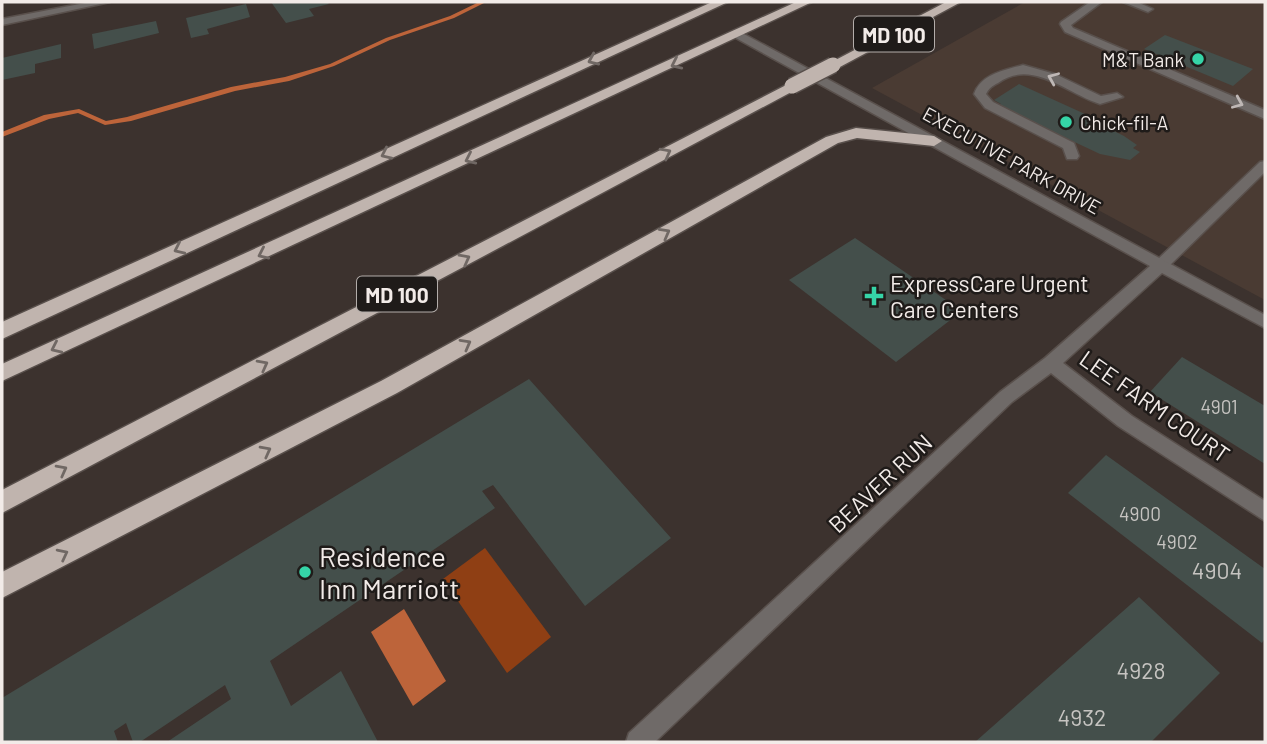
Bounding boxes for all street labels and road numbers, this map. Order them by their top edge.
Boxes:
road number: MD 100 [854,16,934,52]
street label: EXECUTIVE PARK DRIVE [919,101,1105,219]
road number: MD 100 [357,276,437,312]
street label: LEE FARM COURT [1075,344,1235,468]
street label: BEAVER RUN [822,428,938,538]

